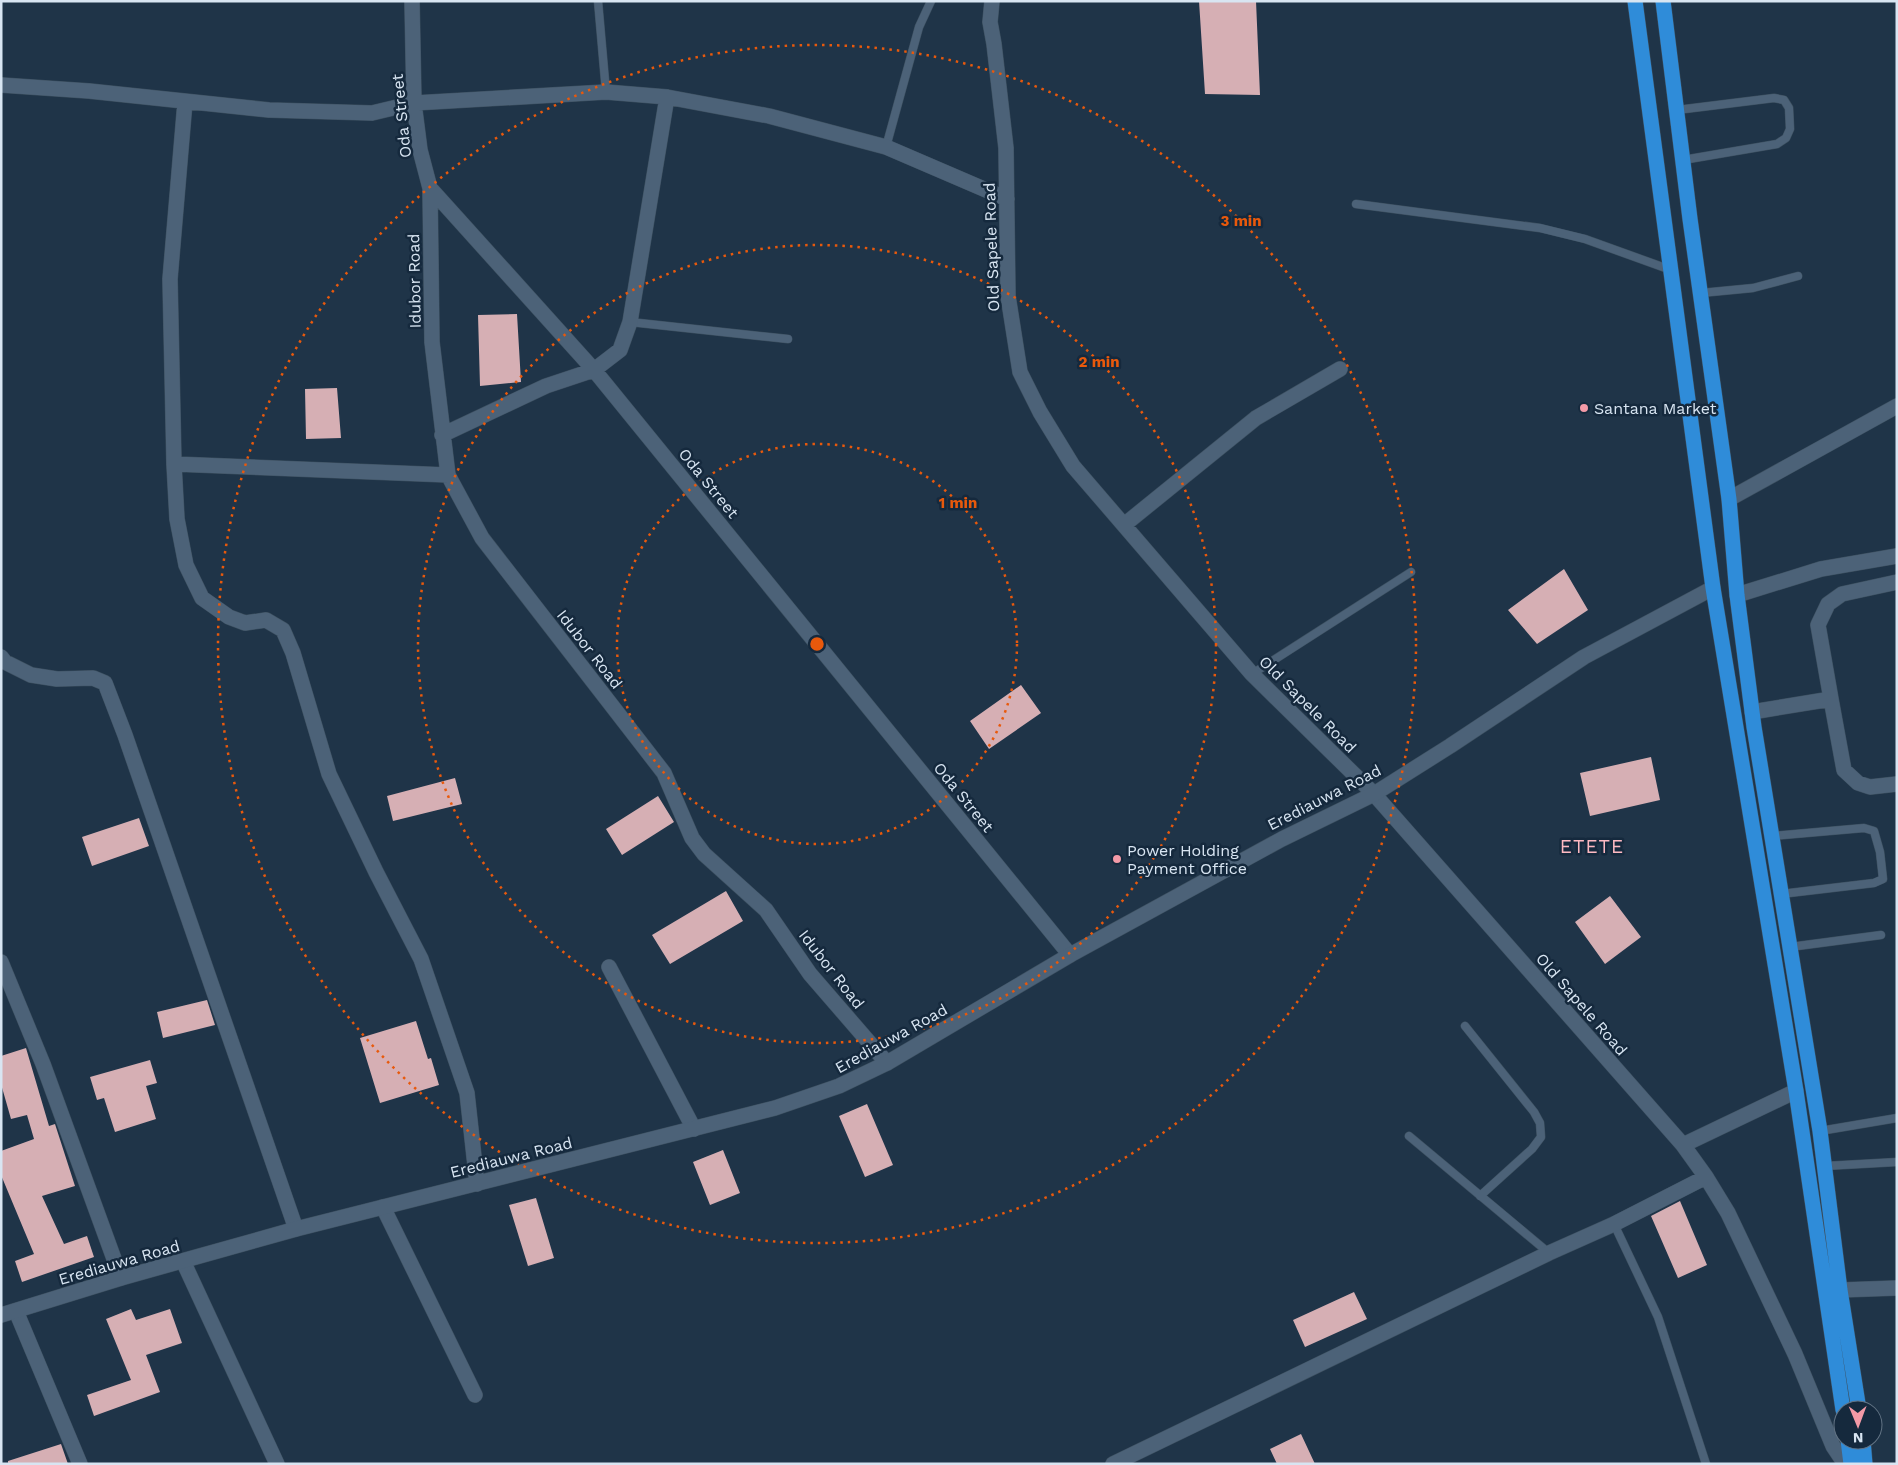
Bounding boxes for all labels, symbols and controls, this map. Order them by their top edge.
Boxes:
street label: Oda Street [388,73,415,159]
street label: Old Sapele Road [980,182,1003,312]
text: 3 min [1221,212,1261,230]
street label: Idubor Road [404,233,425,329]
text: 2 min [1078,353,1120,371]
place label: Santana Market [1594,399,1717,418]
marker: Santana Market [1578,402,1590,414]
street label: Oda Street [675,445,743,522]
text: 1 min [939,494,977,512]
street label: Idubor Road [553,606,626,693]
centre of rings [808,635,826,653]
street label: Old Sapele Road [1255,652,1360,757]
street label: Oda Street [930,759,998,836]
street label: Erediauwa Road [1264,761,1384,834]
district label: ETETE [1560,835,1624,858]
place label: Power Holding Payment Office [1127,841,1247,878]
marker: Power Holding Payment Office [1111,853,1123,865]
street label: Idubor Road [795,926,868,1013]
street label: Old Sapele Road [1532,949,1631,1059]
street label: Erediauwa Road [832,1000,951,1077]
street label: Erediauwa Road [448,1133,574,1182]
street label: Erediauwa Road [56,1236,182,1289]
north arrow [1833,1400,1883,1450]
text: N [1853,1430,1864,1446]

